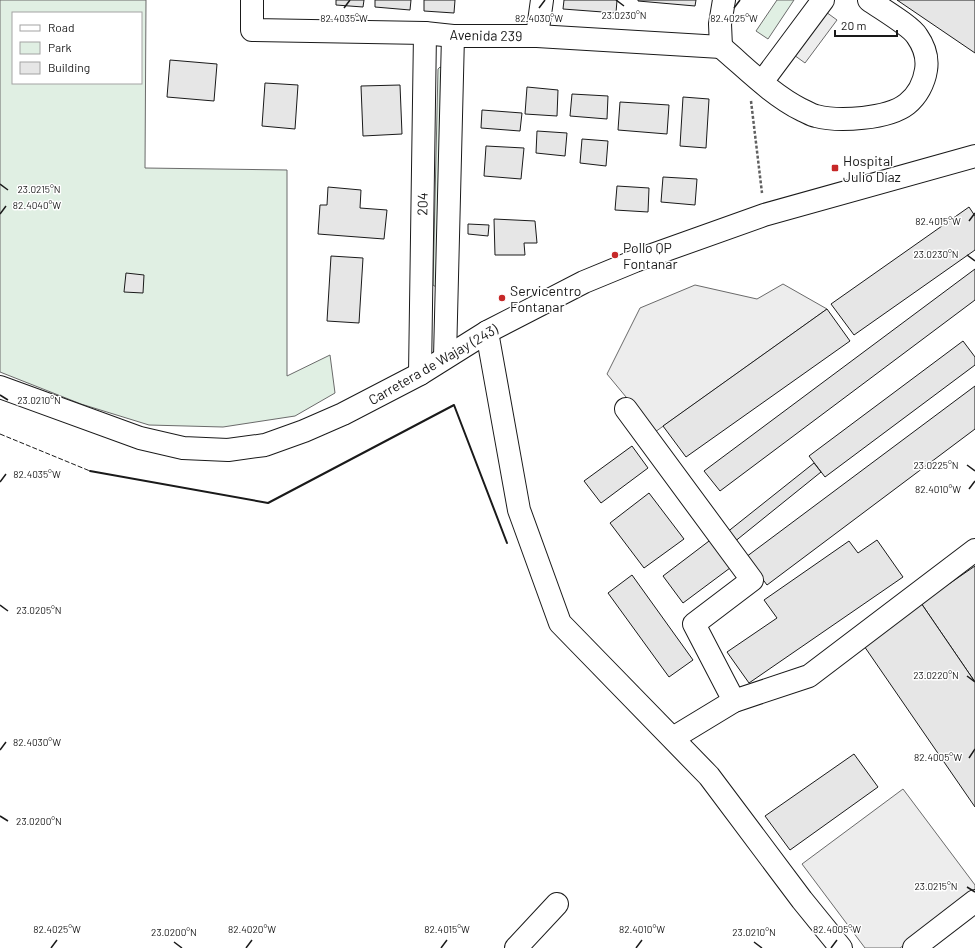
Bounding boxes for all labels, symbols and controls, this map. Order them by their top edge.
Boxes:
text: 23.0230°N [601,9,647,21]
legend [12,12,142,84]
text: 82.4035°W [320,12,368,24]
text: 82.4030°W [515,12,563,24]
text: 82.4025°W [710,12,758,24]
scale bar [835,12,897,38]
text: 20 m [841,18,867,32]
text: Road [48,20,75,34]
street label: Avenida 239 [450,26,522,44]
text: Park [48,40,72,54]
text: Building [48,60,90,74]
place label: Hospital Julio Díaz [843,152,901,185]
marker: Hospital Julio Díaz [830,163,840,173]
text: 23.0215°N [18,183,60,195]
street label: 204 [413,192,431,216]
text: 82.4040°W [13,199,61,211]
text: 82.4015°W [915,215,961,227]
place label: Pollo QP Fontanar [623,239,678,272]
text: 23.0230°N [913,248,959,260]
marker: Pollo QP Fontanar [610,250,620,260]
place label: Servicentro Fontanar [510,282,581,315]
marker: Servicentro Fontanar [497,293,507,303]
street label: Carretera de Wajay (243) [365,320,501,408]
text: 23.0210°N [17,394,61,406]
text: 23.0225°N [914,459,958,471]
text: 82.4035°W [13,468,61,480]
text: 82.4010°W [915,483,961,495]
text: 23.0205°N [16,604,62,616]
text: 23.0220°N [913,669,959,681]
text: 82.4030°W [13,736,61,748]
text: 82.4005°W [914,751,962,763]
text: 23.0200°N [16,815,62,827]
text: 23.0215°N [915,880,957,892]
text: 82.4025°W [33,923,81,935]
text: 82.4020°W [228,923,276,935]
text: 82.4015°W [424,923,470,935]
text: 82.4010°W [619,923,665,935]
text: 82.4005°W [813,923,861,935]
text: 23.0200°N [151,926,197,938]
text: 23.0210°N [732,926,776,938]

